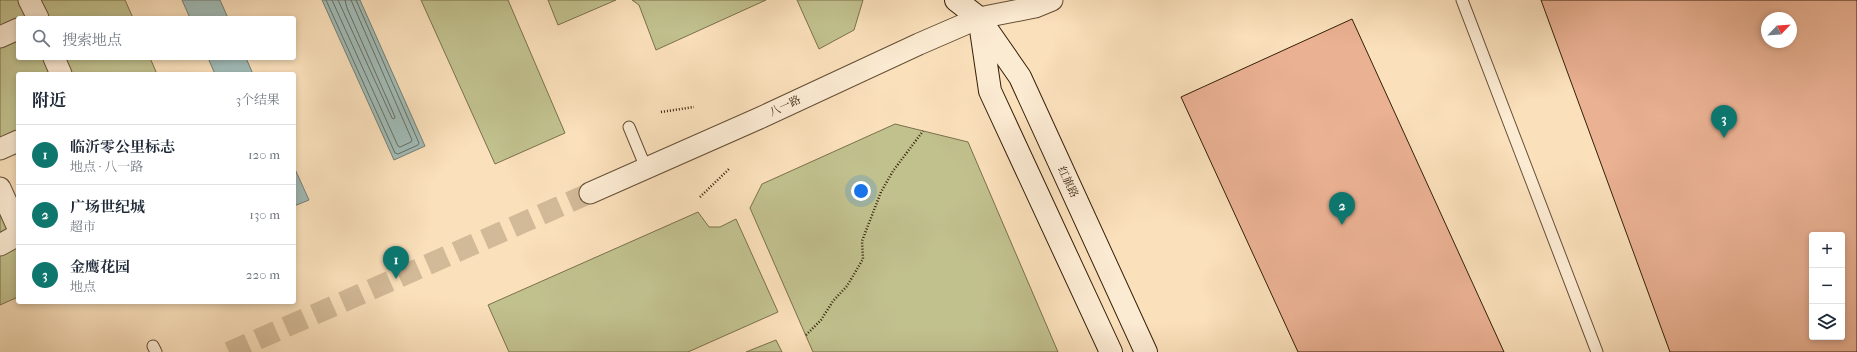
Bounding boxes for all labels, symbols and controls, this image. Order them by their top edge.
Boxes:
north arrow [1761,12,1797,48]
search box [16,16,296,60]
icon: search [30,27,52,49]
text: 搜索地点 [62,31,122,49]
text: 附近 [32,90,66,110]
text: 3个结果 [236,92,280,107]
street label: 八一路 [767,93,803,119]
pin: 3 [1711,105,1737,138]
text: 临沂零公里标志 [70,138,175,156]
text: 1 [43,147,47,162]
text: 120 m [248,147,280,162]
text: 地点 · 八一路 [70,159,143,174]
street label: 红旗路 [1055,164,1081,200]
your location [851,181,871,201]
pin: 2 [1329,192,1355,225]
text: 广场世纪城 [70,198,145,216]
text: 2 [42,207,48,222]
text: 130 m [249,207,280,222]
text: 超市 [70,219,96,234]
map controls [1809,232,1845,340]
button: + [1809,232,1845,268]
pin: 1 [383,246,409,279]
text: 金鹰花园 [70,258,130,276]
text: 3 [42,267,48,282]
text: 220 m [246,267,280,282]
button: − [1809,268,1845,304]
text: 地点 [70,279,96,294]
button: layers [1809,304,1845,340]

